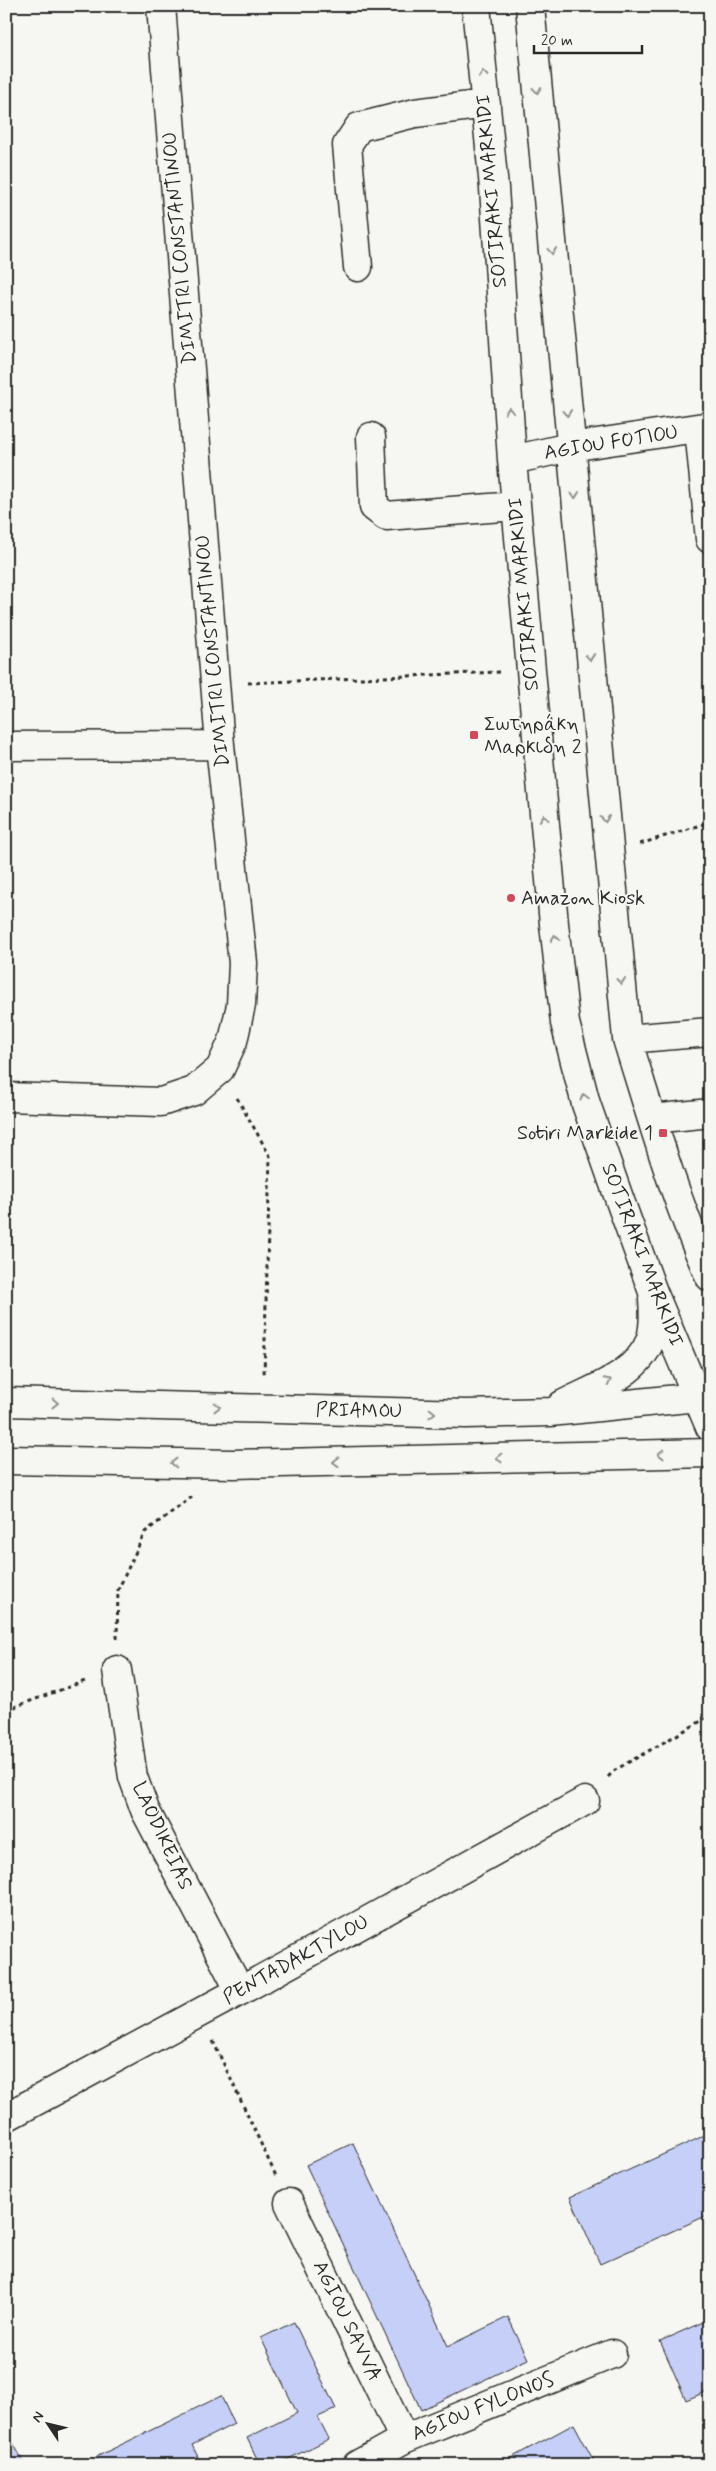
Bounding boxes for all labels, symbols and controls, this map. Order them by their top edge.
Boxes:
scale bar [534,22,641,54]
text: 20 m [541,31,573,51]
one-way arrow [478,70,489,78]
one-way arrow [531,86,542,94]
street label: SOTIRAKI MARKIDI [470,93,514,289]
street label: DIMITRI CONSTANTINOU [156,131,204,365]
one-way arrow [546,248,557,256]
one-way arrow [503,407,514,415]
one-way arrow [561,410,572,418]
street label: AGIOU FOTIOU [542,419,680,467]
one-way arrow [569,492,580,500]
street label: SOTIRAKI MARKIDI [502,496,546,692]
street label: DIMITRI CONSTANTINOU [189,534,237,768]
one-way arrow [585,654,596,662]
place label: Σωτηράκη Μαρκιδη 2 [484,711,582,761]
marker: Σωτηράκη Μαρκιδη 2 [468,729,480,741]
one-way arrow [539,813,550,821]
one-way arrow [600,815,611,823]
place label: Amazon Kiosk [521,885,645,912]
marker: Amazon Kiosk [505,892,517,904]
one-way arrow [550,934,561,942]
one-way arrow [615,977,626,985]
one-way arrow [580,1094,590,1102]
place label: Sotiri Markide 1 [517,1120,653,1147]
marker: Sotiri Markide 1 [657,1127,669,1139]
street label: SOTIRAKI MARKIDI [595,1159,689,1351]
one-way arrow [603,1377,612,1387]
street label: PRIAMOU [315,1397,403,1425]
one-way arrow [52,1398,59,1408]
one-way arrow [214,1402,222,1412]
one-way arrow [429,1408,437,1418]
one-way arrow [657,1449,664,1459]
one-way arrow [494,1453,502,1463]
one-way arrow [332,1457,340,1467]
one-way arrow [169,1458,177,1468]
street label: LAODIKEIAS [125,1778,199,1894]
street label: PENTADAKTYLOU [218,1909,374,2011]
street label: AGIOU SAVVA [306,2256,388,2386]
street label: AGIOU FYLONOS [408,2366,558,2448]
north arrow [22,2398,72,2448]
text: N [28,2408,48,2426]

